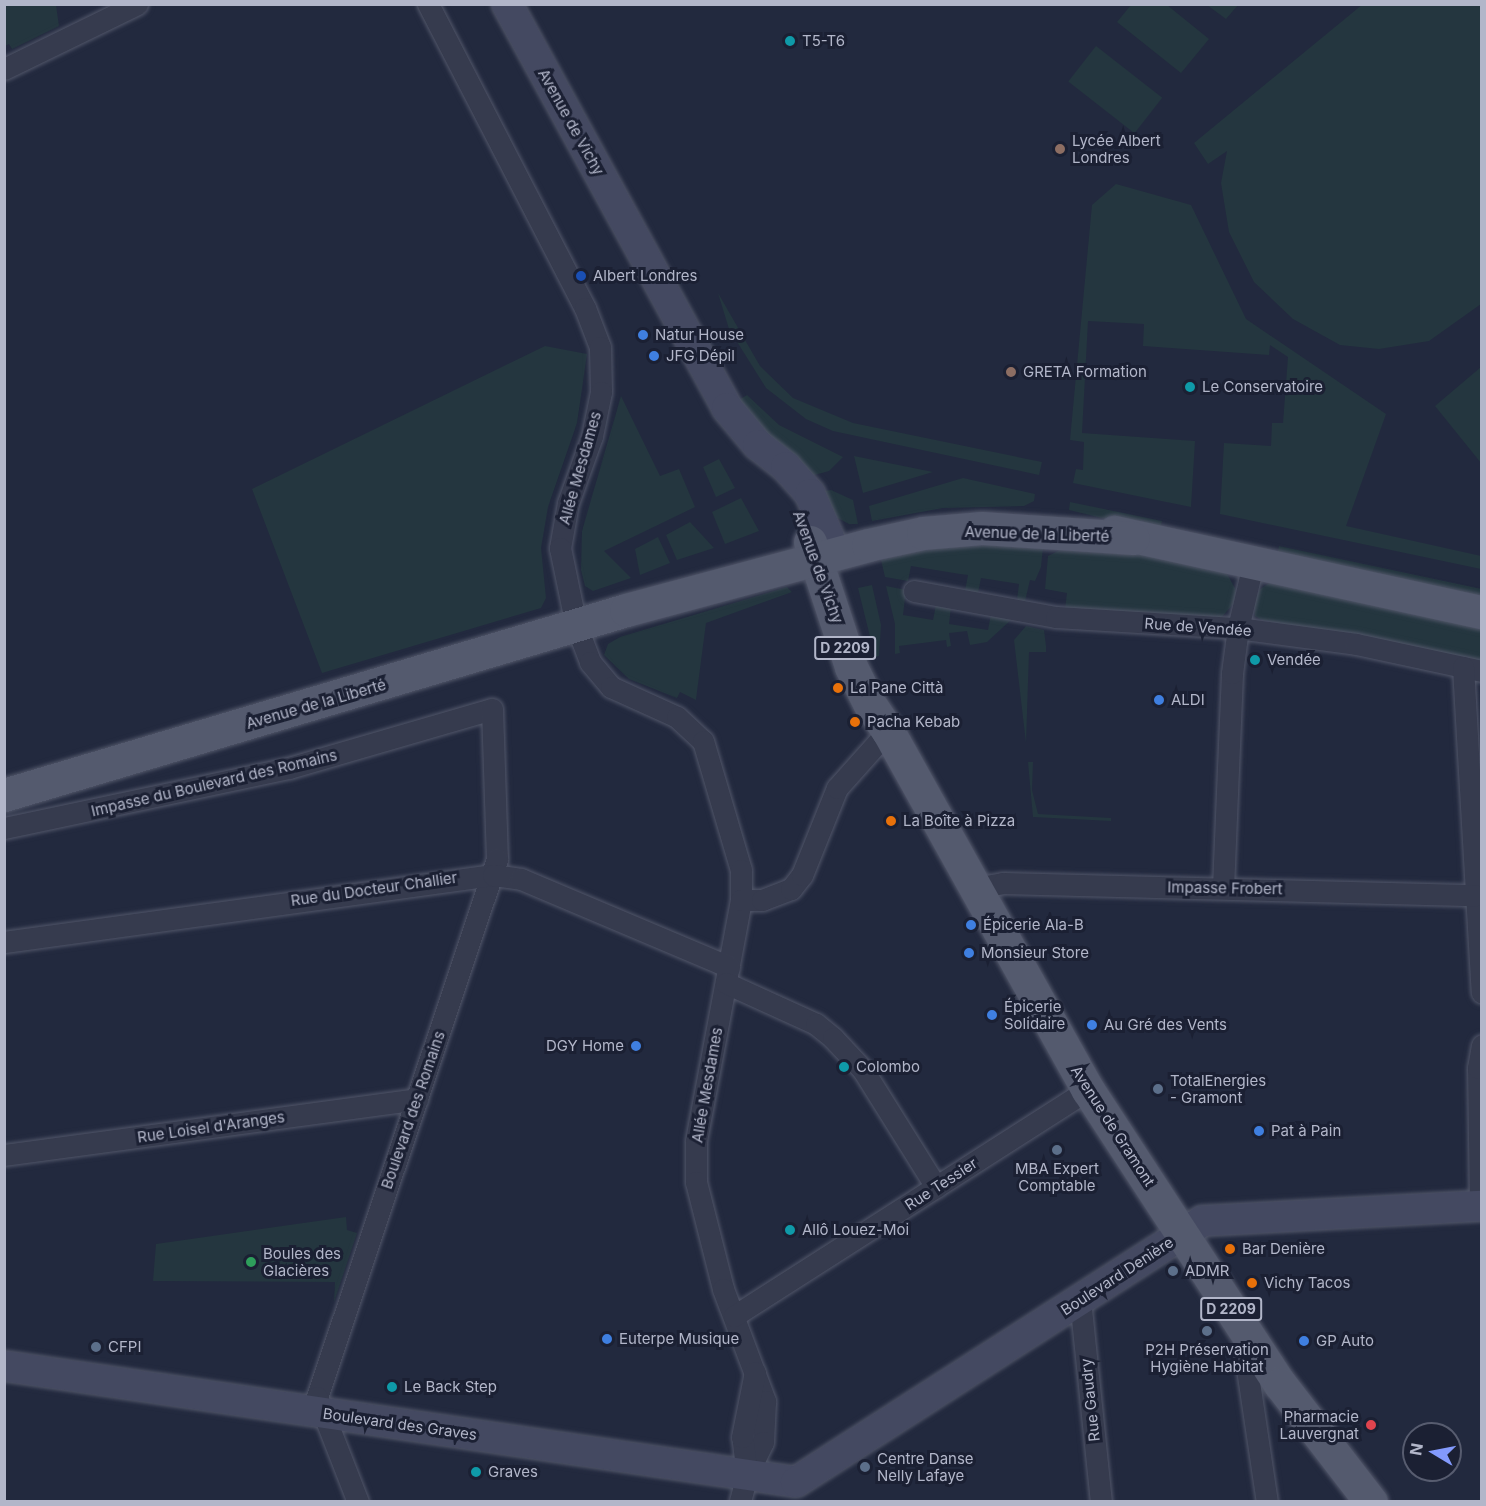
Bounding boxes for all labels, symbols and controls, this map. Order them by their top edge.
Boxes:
place label: T5-T6 [802,32,845,50]
marker: T5-T6 [783,34,797,48]
street label: Avenue de Vichy [534,66,608,178]
place label: Lycée Albert Londres [1072,131,1161,166]
marker: Lycée Albert Londres [1053,142,1067,156]
place label: Albert Londres [593,267,698,285]
marker: Albert Londres [574,269,588,283]
place label: Natur House [655,326,744,344]
marker: Natur House [636,328,650,342]
place label: JFG Dépil [666,347,735,365]
marker: JFG Dépil [647,349,661,363]
place label: GRETA Formation [1023,363,1147,381]
marker: GRETA Formation [1004,365,1018,379]
place label: Le Conservatoire [1202,378,1323,396]
marker: Le Conservatoire [1183,380,1197,394]
street label: Allée Mesdames [555,409,605,527]
street label: Avenue de Vichy [789,508,847,626]
street label: Avenue de la Liberté [964,522,1110,546]
street label: Rue de Vendée [1144,614,1252,640]
road number: D 2209 [814,637,876,659]
place label: Vendée [1267,651,1321,669]
marker: Vendée [1248,653,1262,667]
street label: Avenue de la Liberté [244,675,388,733]
place label: La Pane Città [850,679,943,697]
marker: La Pane Città [831,681,845,695]
place label: ALDI [1171,691,1205,709]
marker: ALDI [1152,693,1166,707]
place label: Pacha Kebab [867,713,960,731]
marker: Pacha Kebab [848,715,862,729]
street label: Impasse du Boulevard des Romains [89,746,339,820]
place label: La Boîte à Pizza [903,812,1015,830]
marker: La Boîte à Pizza [884,814,898,828]
street label: Rue du Docteur Challier [290,868,458,910]
street label: Impasse Frobert [1167,878,1283,898]
place label: Épicerie Ala-B [983,916,1084,934]
marker: Épicerie Ala-B [964,918,978,932]
place label: Monsieur Store [981,944,1089,962]
marker: Monsieur Store [962,946,976,960]
place label: Épicerie Solidaire [1004,997,1065,1032]
marker: Épicerie Solidaire [985,1008,999,1022]
place label: Au Gré des Vents [1104,1016,1227,1034]
marker: Au Gré des Vents [1085,1018,1099,1032]
street label: Allée Mesdames [688,1026,726,1144]
street label: Boulevard des Romains [377,1029,449,1191]
place label: DGY Home [546,1037,624,1055]
marker: DGY Home [629,1039,643,1053]
place label: Colombo [856,1058,920,1076]
marker: Colombo [837,1060,851,1074]
street label: Avenue de Gramont [1067,1062,1159,1190]
place label: TotalEnergies - Gramont [1170,1071,1266,1106]
marker: TotalEnergies - Gramont [1151,1082,1165,1096]
street label: Rue Loisel d'Aranges [136,1108,286,1146]
place label: Pat à Pain [1271,1122,1341,1140]
marker: Pat à Pain [1252,1124,1266,1138]
marker: MBA Expert Comptable [1050,1143,1064,1157]
street label: Rue Tessier [901,1154,981,1214]
place label: MBA Expert Comptable [1015,1159,1099,1194]
place label: Allô Louez-Moi [802,1221,909,1239]
marker: Allô Louez-Moi [783,1223,797,1237]
street label: Boulevard Denière [1057,1233,1177,1319]
place label: Bar Denière [1242,1240,1325,1258]
marker: Bar Denière [1223,1242,1237,1256]
place label: Boules des Glacières [263,1244,341,1279]
marker: Boules des Glacières [244,1255,258,1269]
place label: ADMR [1185,1262,1229,1280]
marker: ADMR [1166,1264,1180,1278]
place label: Vichy Tacos [1264,1274,1350,1292]
marker: Vichy Tacos [1245,1276,1259,1290]
road number: D 2209 [1200,1298,1262,1320]
marker: P2H Préservation Hygiène Habitat [1200,1324,1214,1338]
place label: Euterpe Musique [619,1330,739,1348]
marker: Euterpe Musique [600,1332,614,1346]
place label: GP Auto [1316,1332,1374,1350]
marker: GP Auto [1297,1334,1311,1348]
place label: CFPI [108,1338,141,1356]
marker: CFPI [89,1340,103,1354]
place label: P2H Préservation Hygiène Habitat [1145,1340,1269,1375]
street label: Rue Gaudry [1077,1358,1103,1442]
place label: Le Back Step [404,1378,497,1396]
marker: Le Back Step [385,1380,399,1394]
street label: Boulevard des Graves [322,1404,478,1444]
place label: Pharmacie Lauvergnat [1280,1407,1359,1442]
marker: Pharmacie Lauvergnat [1364,1418,1378,1432]
north arrow [1402,1422,1462,1482]
text: N [1405,1441,1427,1457]
place label: Centre Danse Nelly Lafaye [877,1449,974,1484]
marker: Centre Danse Nelly Lafaye [858,1460,872,1474]
place label: Graves [488,1463,538,1481]
marker: Graves [469,1465,483,1479]

